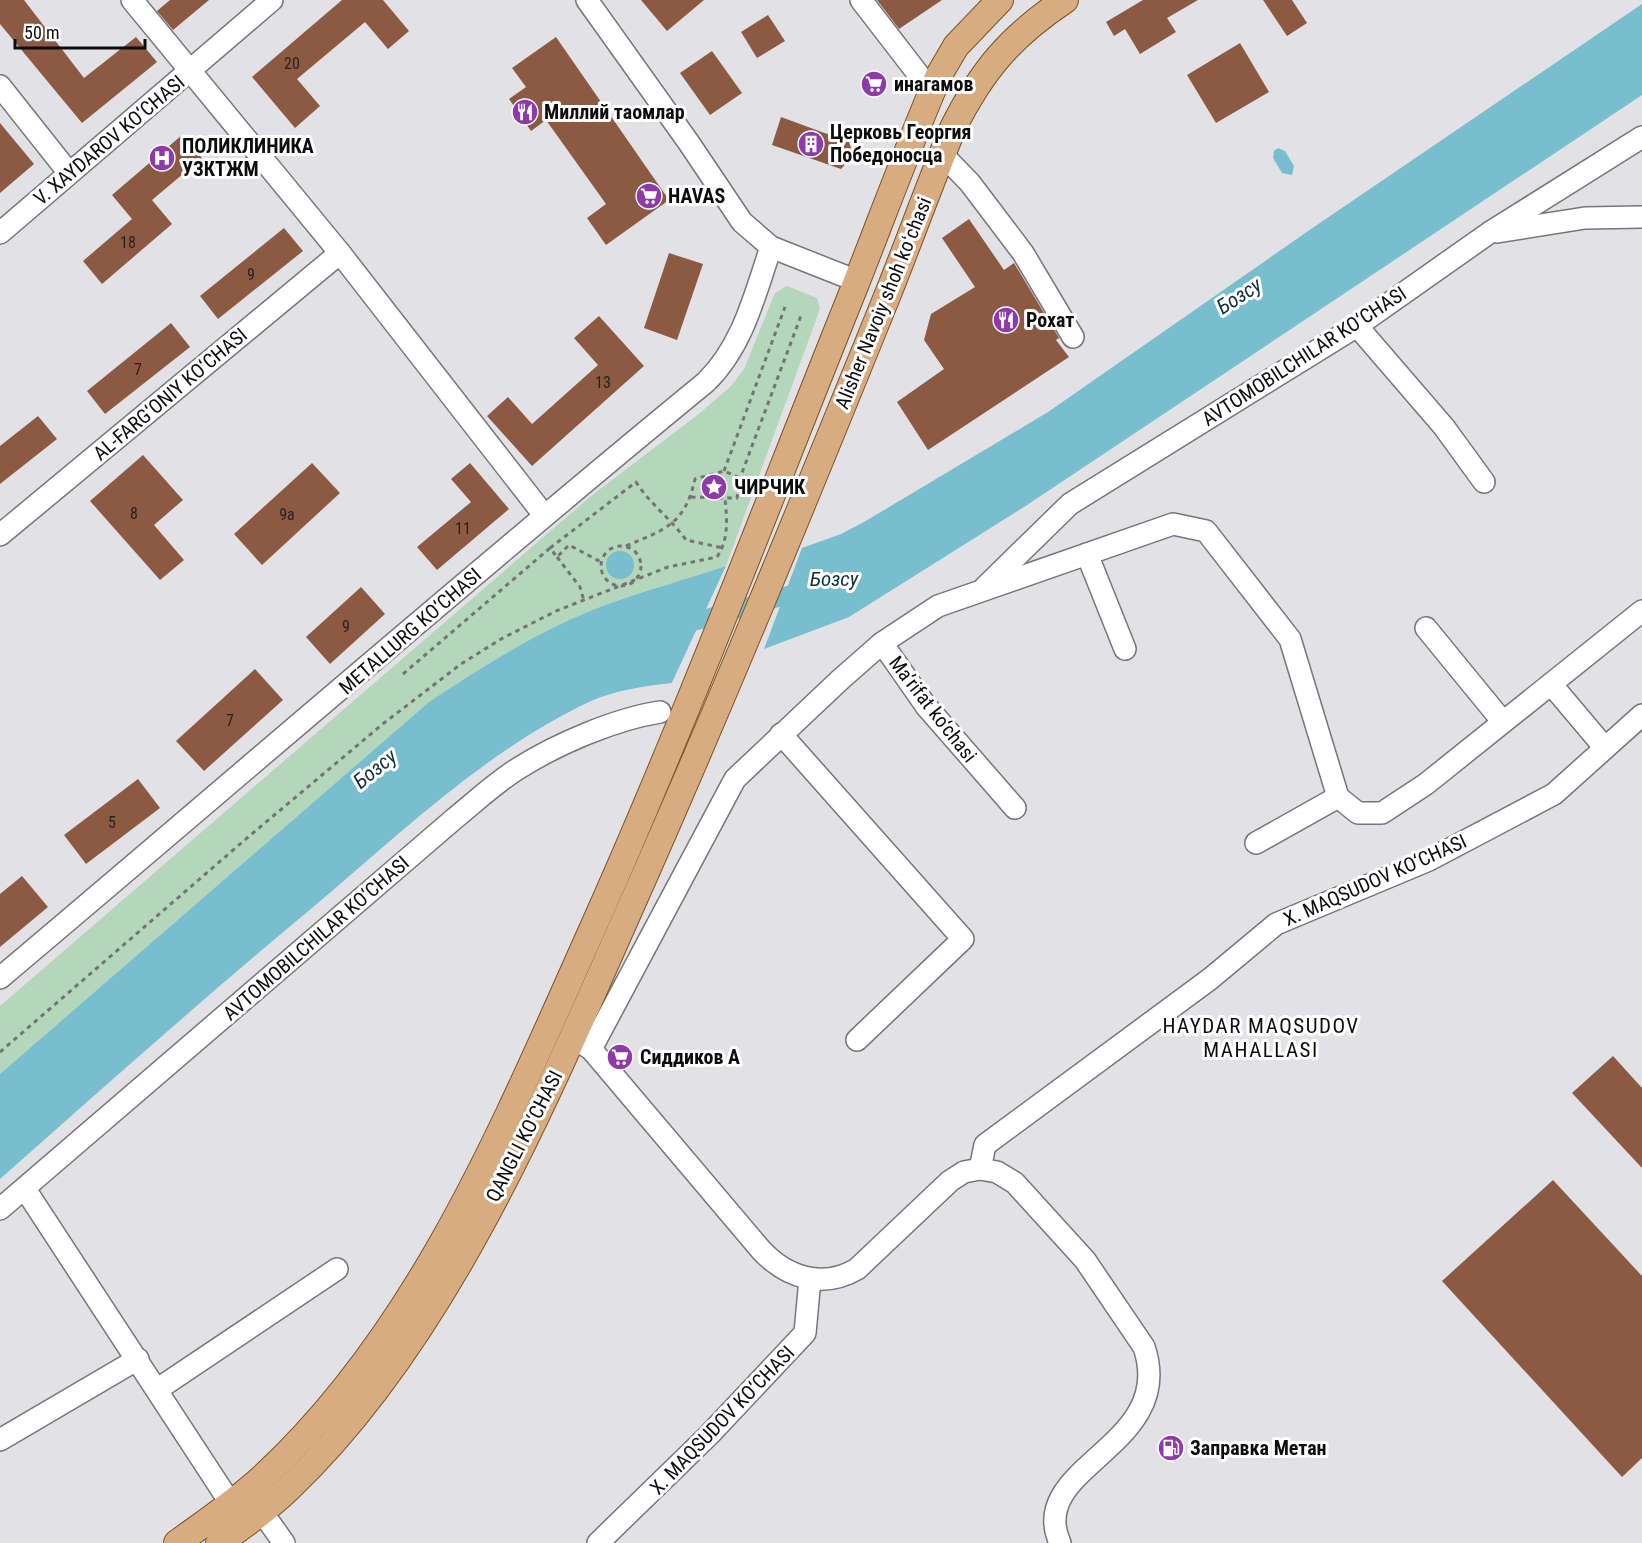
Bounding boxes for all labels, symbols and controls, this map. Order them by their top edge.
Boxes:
scale bar [15,12,146,50]
text: 50 m [24,22,59,43]
house number: 20 [284,54,300,73]
supermarket icon: инагамов [859,69,889,99]
street label: V. XAYDAROV KO‘CHASI [29,70,189,210]
place label: инагамов [894,72,973,96]
restaurant icon: Миллий таомлар [510,97,540,127]
place label: Миллий таомлар [544,100,685,124]
place label: Церковь Георгия Победоносца [830,120,971,167]
building icon: Церковь Георгия Победоносца [796,129,826,159]
place label: ПОЛИКЛИНИКА УЗКТЖМ [182,134,314,181]
hospital icon: ПОЛИКЛИНИКА УЗКТЖМ [147,143,177,173]
supermarket icon: HAVAS [634,181,664,211]
place label: HAVAS [668,184,725,208]
street label: Alisher Navoiy shoh koʻchasi [830,194,936,412]
house number: 18 [120,233,136,252]
house number: 9 [247,265,255,284]
water label: Бозсу [1212,272,1266,319]
street label: AVTOMOBILCHILAR KO‘CHASI [1197,281,1411,431]
restaurant icon: Рохат [991,305,1021,335]
place label: Рохат [1026,308,1074,332]
street label: AL-FARG‘ONIY KO‘CHASI [88,323,252,465]
house number: 7 [134,360,142,379]
house number: 13 [595,373,611,392]
place icon: ЧИРЧИК [699,472,729,502]
place label: ЧИРЧИК [734,475,806,499]
house number: 8 [130,504,138,523]
house number: 9а [279,505,295,524]
house number: 11 [455,519,471,538]
street label: METALLURG KO‘CHASI [334,563,486,699]
water label: Бозсу [810,567,859,591]
house number: 9 [342,617,350,636]
street label: Maʼrifat ko‘chasi [884,651,982,767]
house number: 7 [226,711,234,730]
water label: Бозсу [349,744,402,794]
house number: 5 [108,813,116,832]
street label: X. MAQSUDOV KO‘CHASI [1280,829,1470,931]
street label: AVTOMOBILCHILAR KO‘CHASI [218,851,414,1025]
district label: HAYDAR MAQSUDOV MAHALLASI [1162,1014,1360,1062]
supermarket icon: Сиддиков А [605,1042,635,1072]
place label: Сиддиков А [640,1045,740,1069]
street label: QANGLI KO‘CHASI [481,1066,567,1206]
street label: X. MAQSUDOV KO‘CHASI [645,1341,799,1499]
fuel station icon: Заправка Метан [1156,1433,1186,1463]
place label: Заправка Метан [1190,1436,1327,1460]

